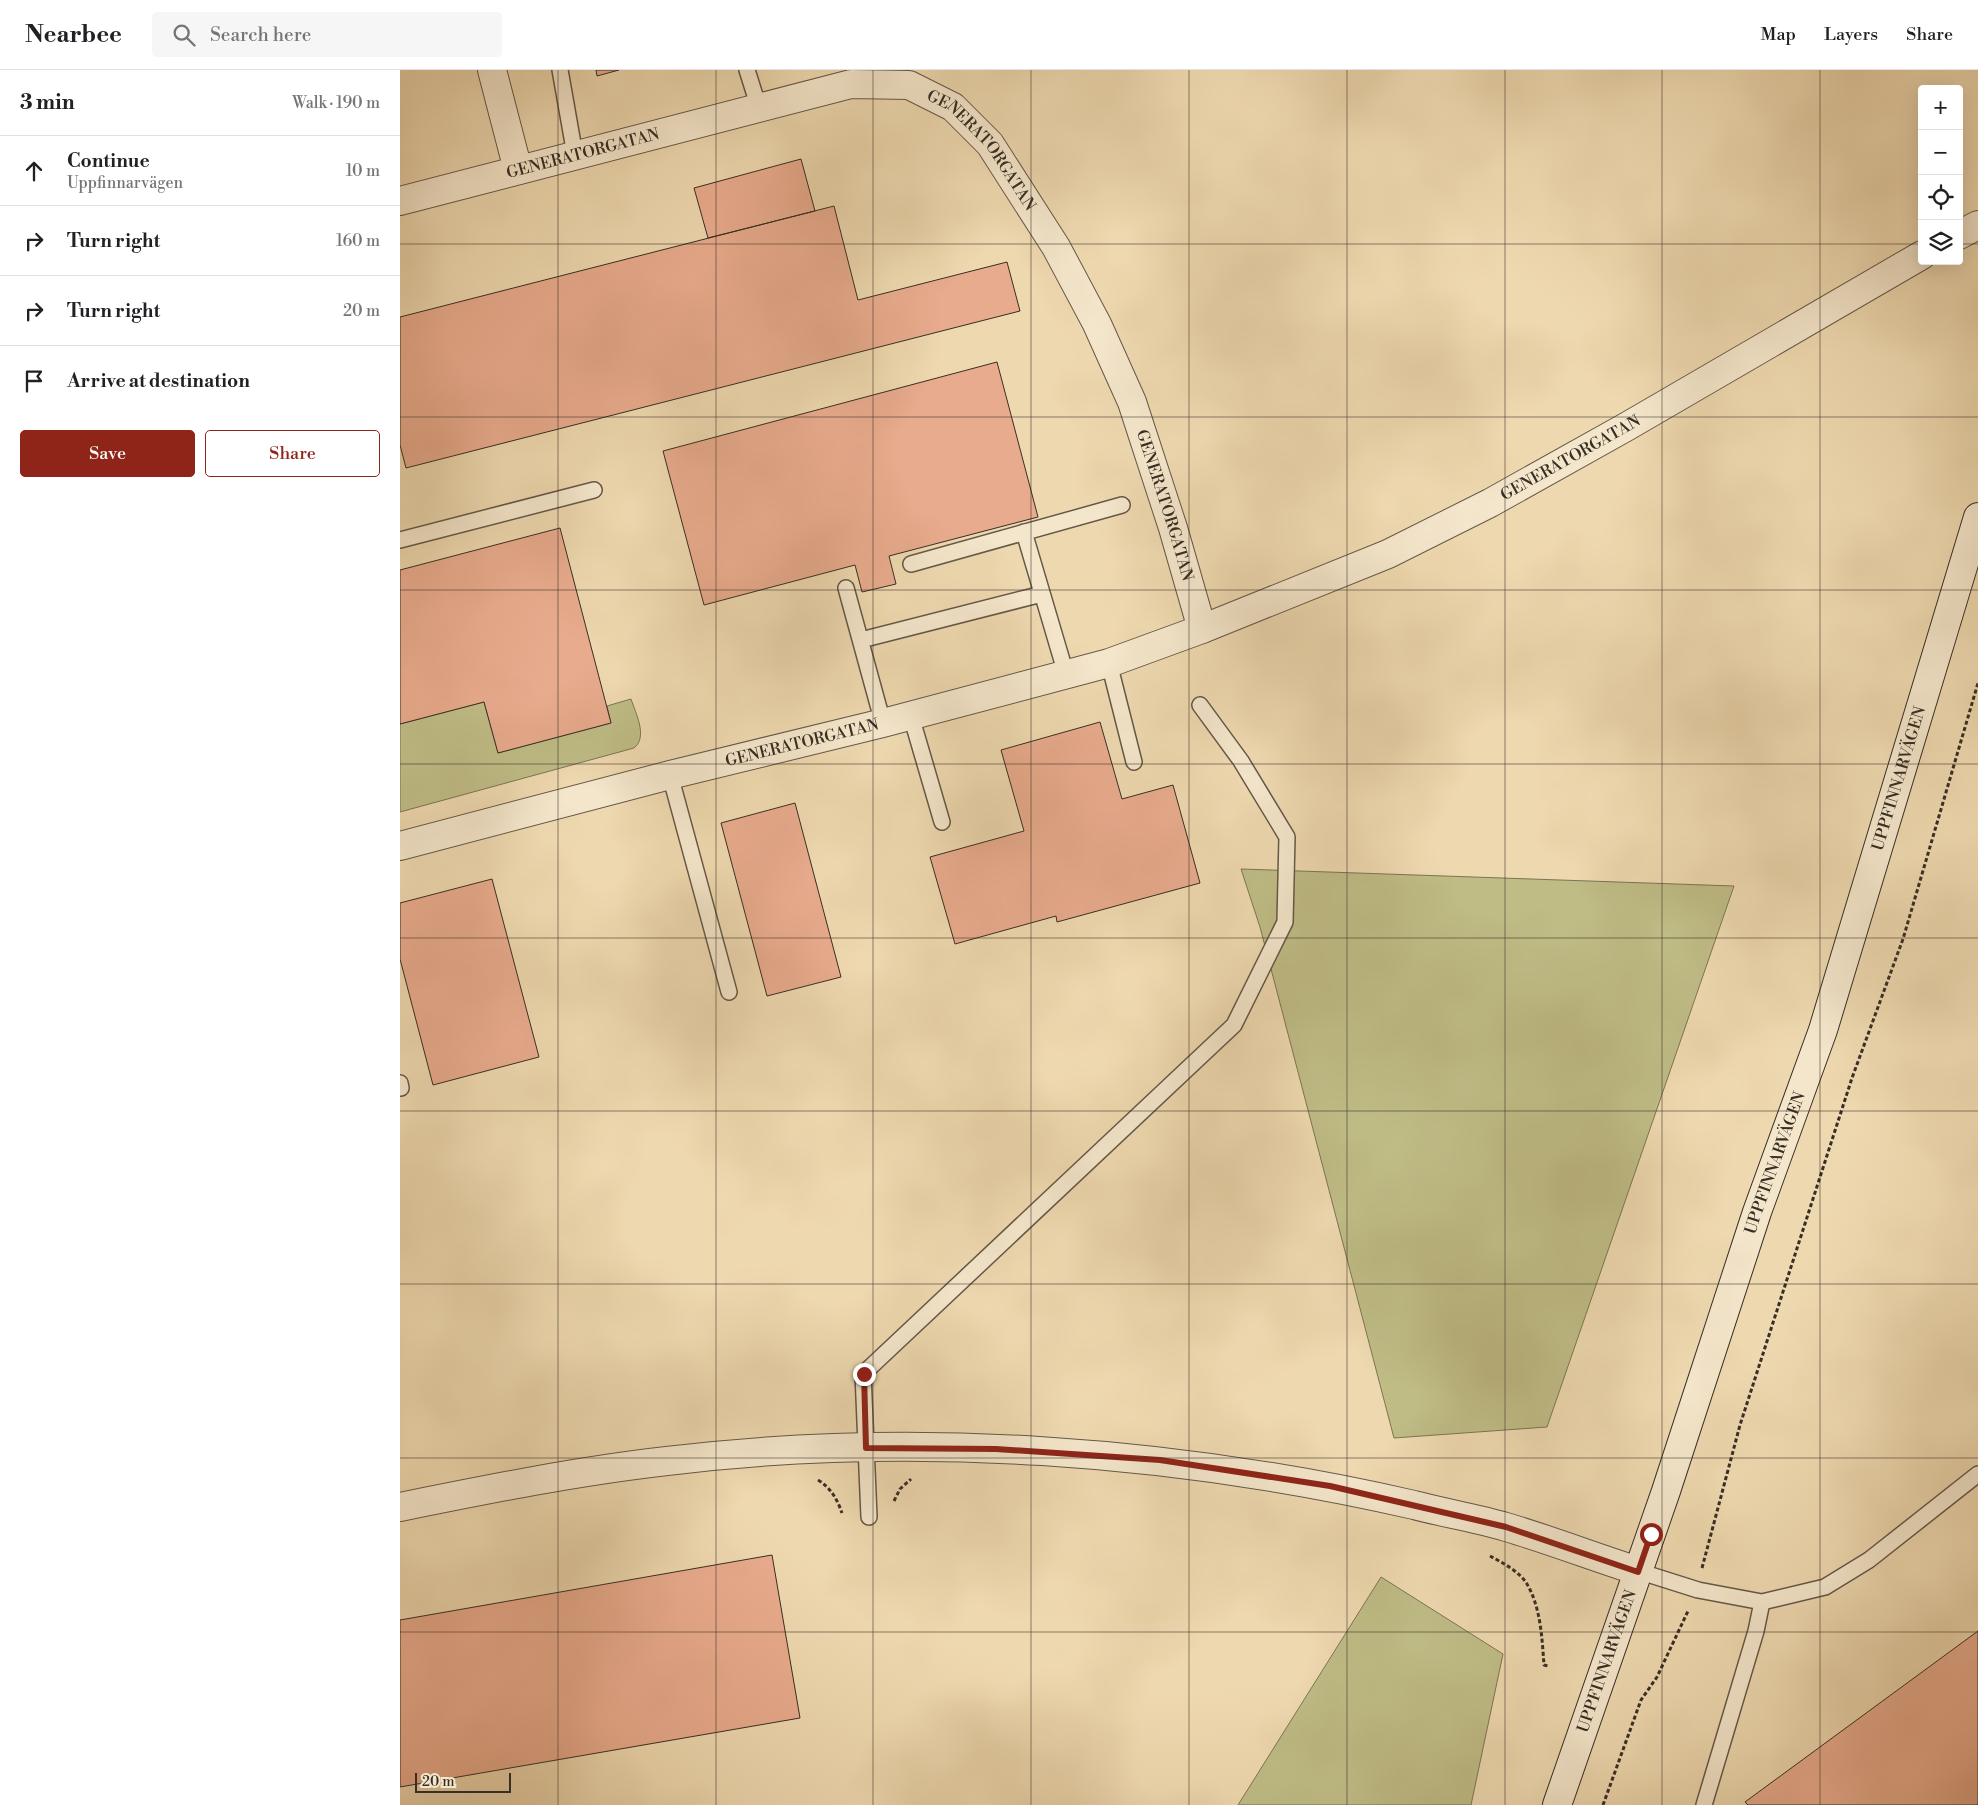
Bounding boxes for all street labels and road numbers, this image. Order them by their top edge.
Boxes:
street label: GENERATORGATAN [924,86,1040,215]
street label: GENERATORGATAN [504,124,662,183]
street label: GENERATORGATAN [1497,411,1644,505]
street label: GENERATORGATAN [1132,427,1198,583]
street label: UPPFINNARVÄGEN [1868,704,1930,853]
street label: GENERATORGATAN [723,714,881,771]
street label: UPPFINNARVÄGEN [1740,1089,1810,1237]
street label: UPPFINNARVÄGEN [1573,1587,1641,1735]

